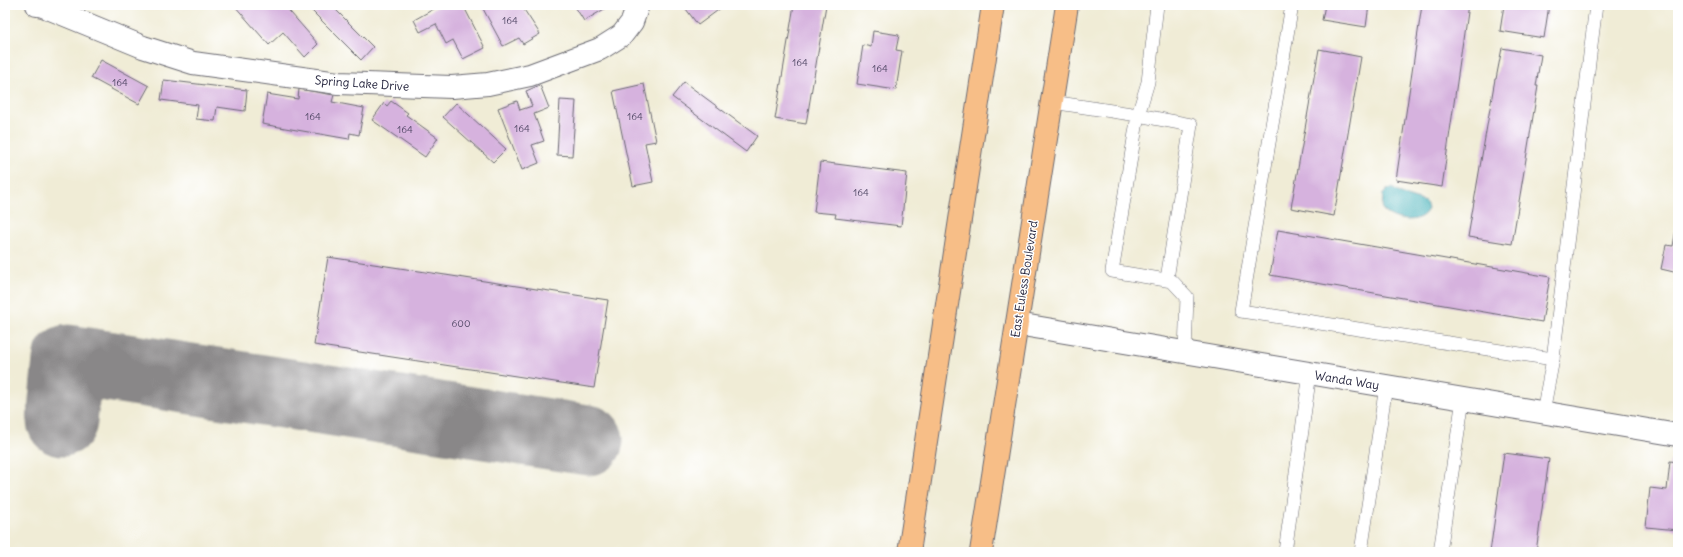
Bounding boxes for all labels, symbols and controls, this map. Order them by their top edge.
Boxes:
house number: 164 [502,14,518,27]
house number: 164 [792,56,808,69]
house number: 164 [872,62,888,75]
street label: Spring Lake Drive [314,72,410,94]
house number: 164 [112,76,128,89]
house number: 164 [305,110,321,123]
house number: 164 [627,110,643,123]
house number: 164 [514,122,530,135]
house number: 164 [397,123,413,136]
house number: 164 [853,186,869,199]
street label: East Euless Boulevard [1007,220,1041,338]
house number: 600 [452,317,470,330]
street label: Wanda Way [1314,367,1380,393]

